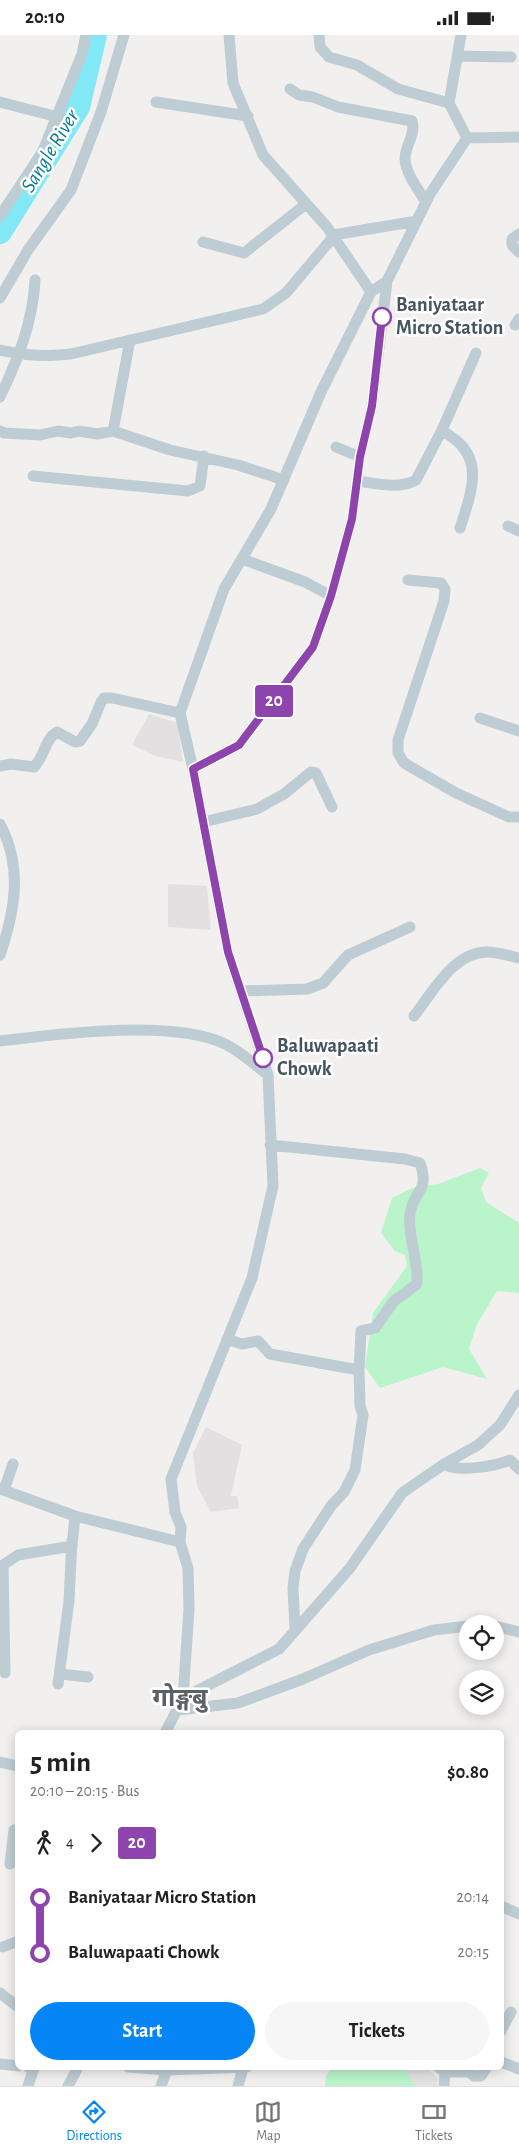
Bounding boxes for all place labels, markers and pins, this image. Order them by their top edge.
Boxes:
place label: Baniyataar Micro Station [396,295,503,338]
marker: Baniyataar Micro Station [372,307,392,327]
place label: Baluwapaati Chowk [277,1036,379,1079]
marker: Baluwapaati Chowk [253,1048,273,1068]

